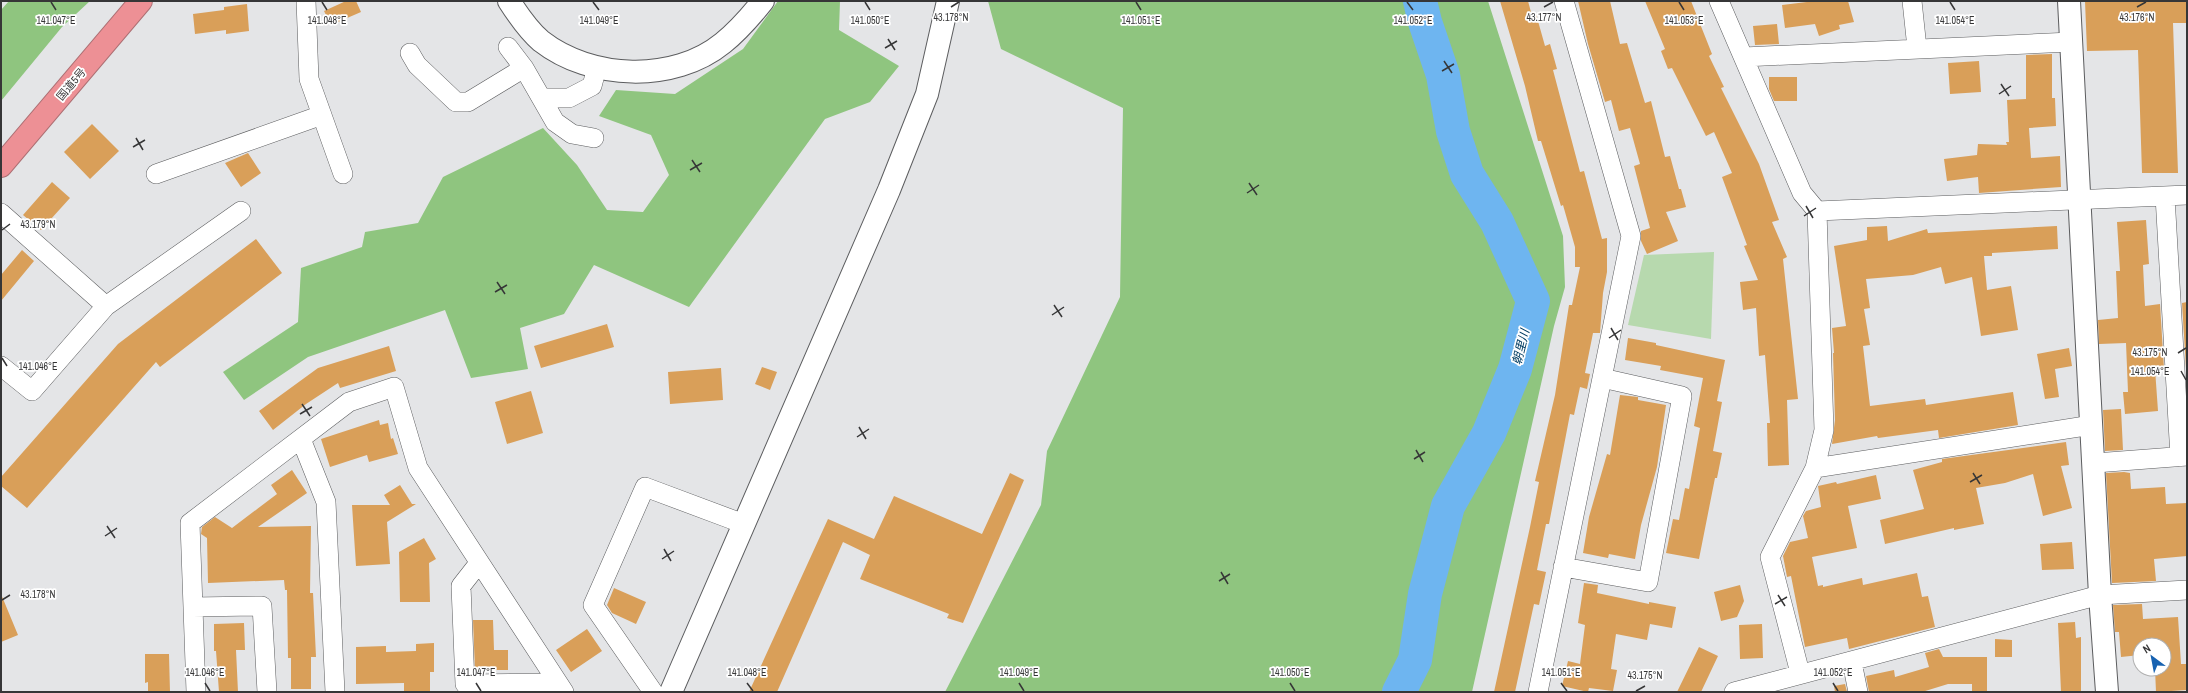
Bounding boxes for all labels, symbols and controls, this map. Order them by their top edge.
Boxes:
text: 43.178°N [934,11,969,24]
text: 43.177°N [1527,11,1562,24]
text: 43.176°N [2120,11,2155,24]
text: 141.047°E [36,14,76,27]
text: 141.048°E [307,14,347,27]
text: 141.049°E [579,14,619,27]
text: 141.050°E [850,14,890,27]
text: 141.051°E [1121,14,1161,27]
text: 141.052°E [1393,14,1433,27]
text: 141.053°E [1664,14,1704,27]
text: 141.054°E [1935,14,1975,27]
street label: 国道5号 [53,65,89,103]
text: 43.179°N [21,218,56,231]
water label: 朝里川 [1509,326,1534,366]
text: 43.175°N [2133,346,2168,359]
text: 141.046°E [18,360,58,373]
text: 141.054°E [2130,365,2170,378]
text: 43.178°N [21,588,56,601]
north arrow [2132,637,2172,677]
text: N [2140,641,2153,656]
text: 141.046°E [185,666,225,679]
text: 141.047°E [456,666,496,679]
text: 141.048°E [727,666,767,679]
text: 141.049°E [999,666,1039,679]
text: 141.050°E [1270,666,1310,679]
text: 141.051°E [1541,666,1581,679]
text: 141.052°E [1813,666,1853,679]
text: 43.175°N [1628,669,1663,682]

